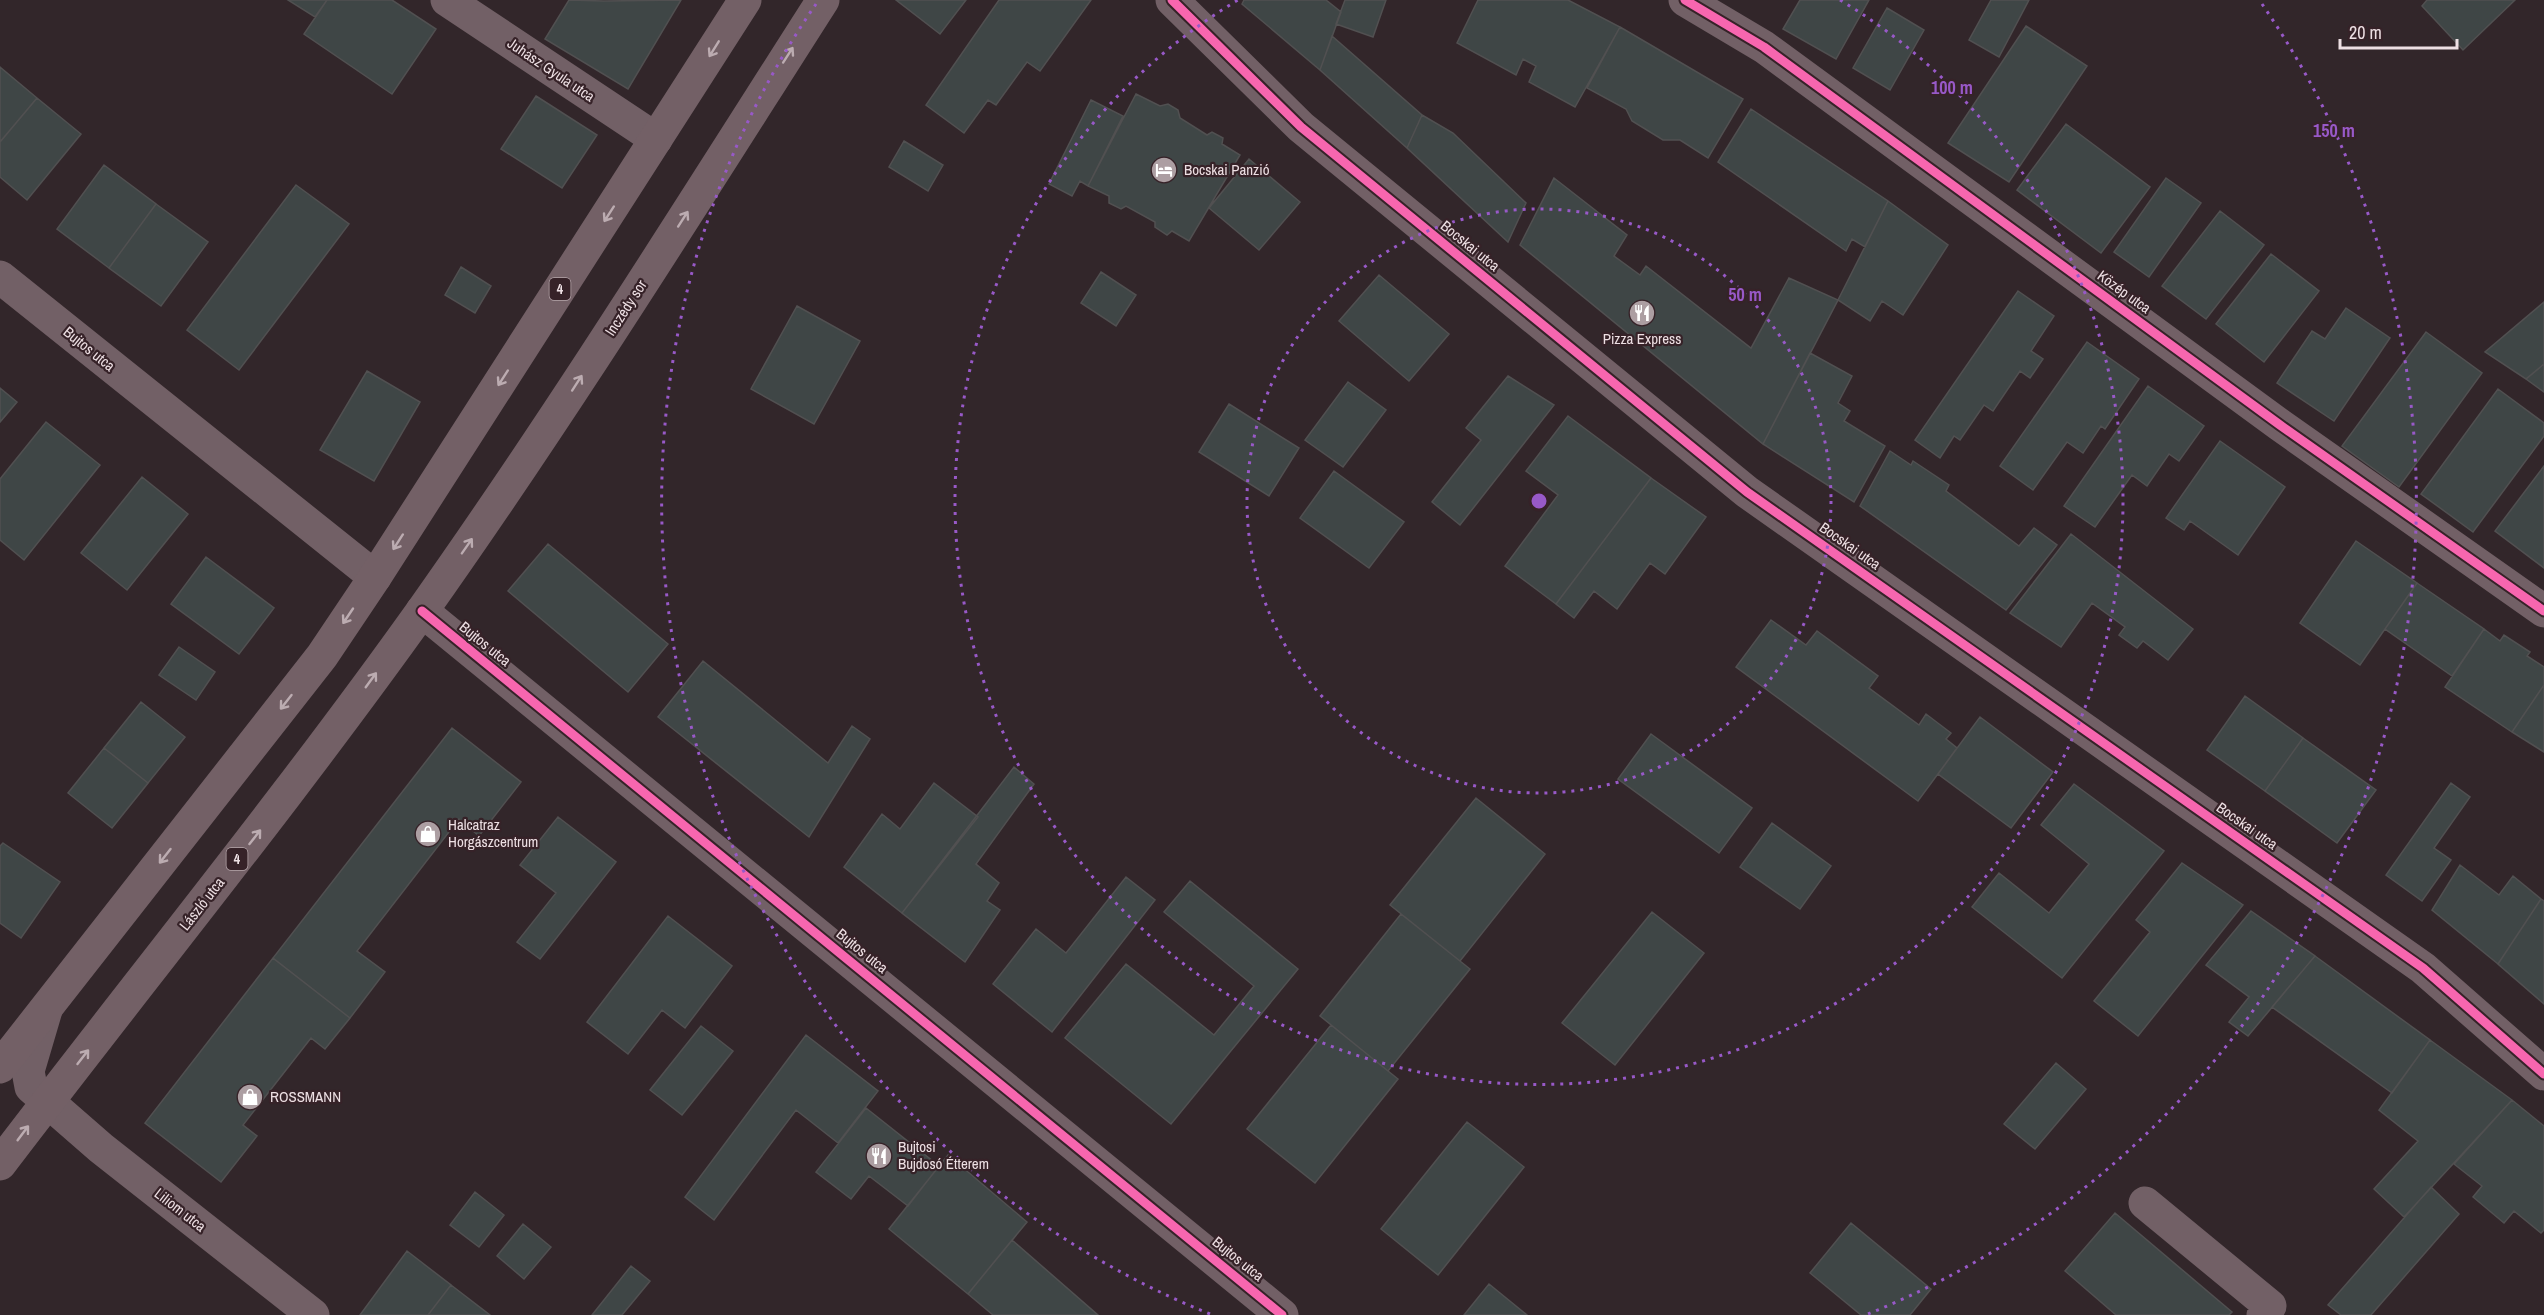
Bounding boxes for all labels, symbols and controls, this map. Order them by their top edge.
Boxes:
scale bar [2340,12,2457,50]
text: 20 m [2349,20,2382,45]
street label: Juhász Gyula utca [503,33,599,107]
one-way arrow [707,41,720,58]
one-way arrow [782,47,794,64]
text: 100 m [1931,75,1973,100]
text: 150 m [2313,118,2355,143]
hotel icon: Bocskai Panzió [1149,155,1179,185]
place label: Bocskai Panzió [1184,159,1270,180]
one-way arrow [602,205,614,222]
one-way arrow [677,211,689,228]
street label: Bocskai utca [1436,215,1504,276]
street label: Közép utca [2093,265,2155,318]
street label: Inczédy sor [600,276,652,340]
road number: 4 [550,278,570,300]
text: 50 m [1728,282,1762,307]
restaurant icon: Pizza Express [1627,298,1657,328]
street label: Bujtos utca [59,321,120,376]
place label: Pizza Express [1603,328,1681,349]
one-way arrow [497,369,509,386]
one-way arrow [571,375,583,392]
centre of rings [1529,491,1549,511]
street label: Bocskai utca [1815,517,1885,574]
one-way arrow [391,533,403,550]
one-way arrow [461,538,473,554]
one-way arrow [342,608,355,625]
street label: Bujtos utca [455,616,516,671]
one-way arrow [365,673,377,689]
one-way arrow [279,694,292,710]
street label: Bocskai utca [2212,797,2282,854]
place label: Halcatraz Horgászcentrum [448,814,538,852]
shop icon: Halcatraz Horgászcentrum [413,819,443,849]
one-way arrow [248,829,261,845]
one-way arrow [159,847,172,863]
road number: 4 [226,848,248,870]
street label: László utca [174,873,229,935]
street label: Bujtos utca [832,923,893,978]
one-way arrow [77,1049,90,1065]
shop icon: ROSSMANN [235,1082,265,1112]
place label: ROSSMANN [270,1086,341,1107]
one-way arrow [17,1126,30,1142]
place label: Bujtosi Bujdosó Étterem [898,1136,989,1174]
restaurant icon: Bujtosi Bujdosó Étterem [864,1141,894,1171]
street label: Liliom utca [150,1183,211,1236]
street label: Bujtos utca [1208,1231,1269,1286]

